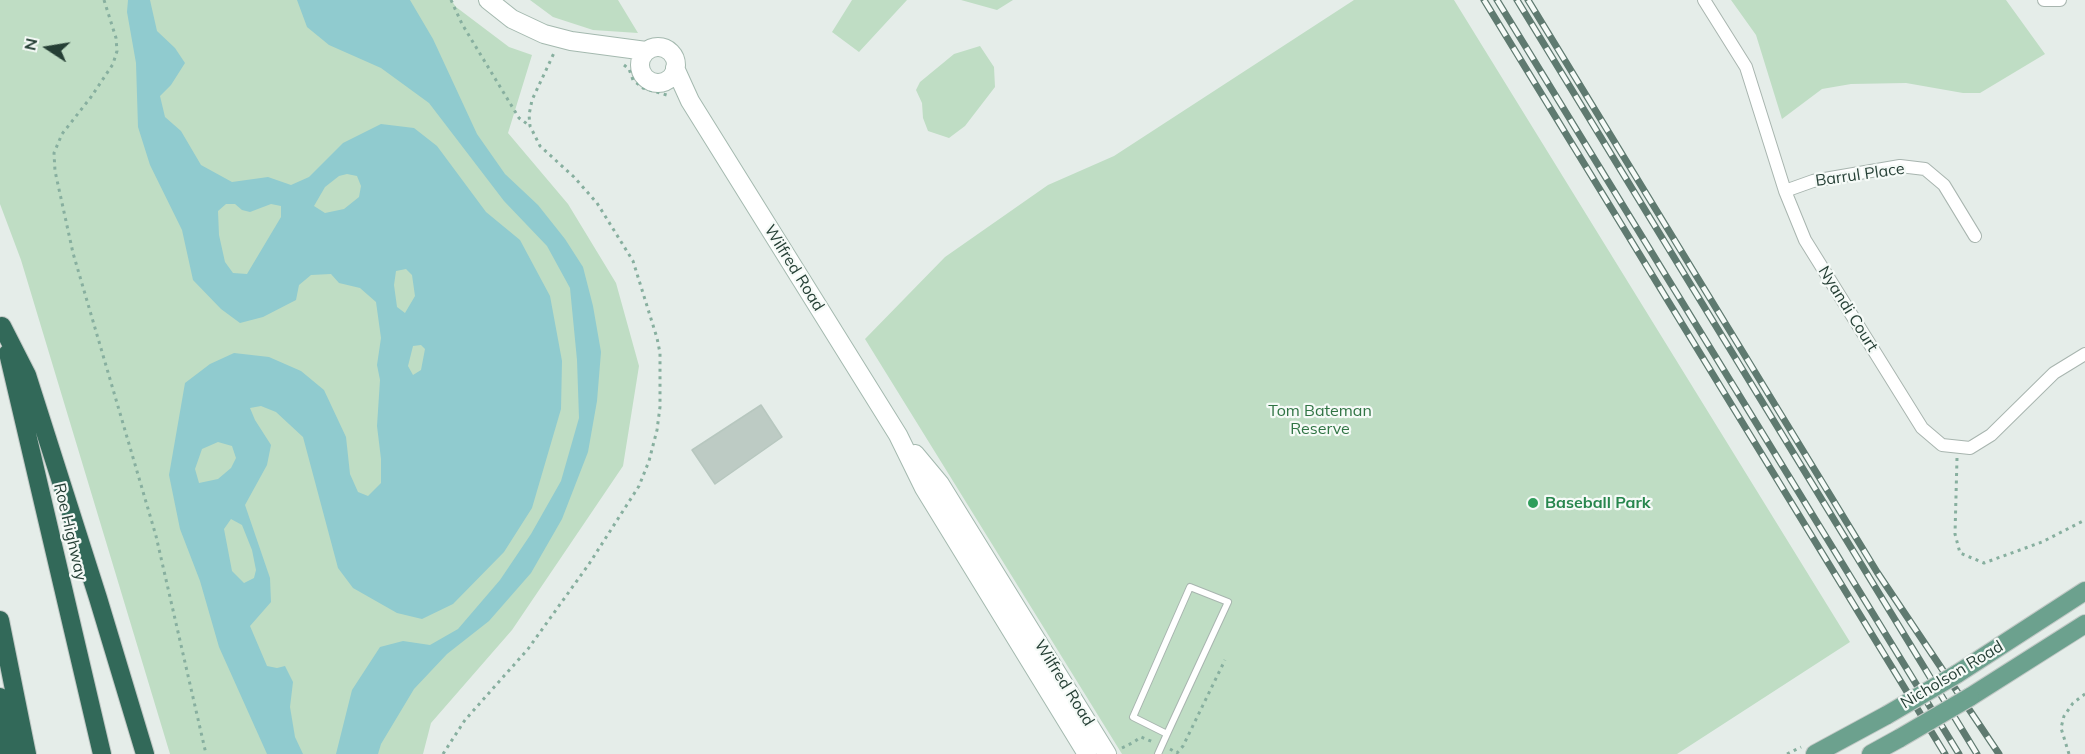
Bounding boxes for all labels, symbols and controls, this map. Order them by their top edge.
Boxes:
north arrow [18,18,78,78]
text: N [19,36,41,52]
street label: Barrul Place [1814,159,1906,191]
street label: Wilfred Road [760,221,828,315]
street label: Nyandi Court [1814,263,1882,355]
park label: Tom Bateman Reserve [1268,401,1372,439]
street label: Roe Highway [49,481,91,583]
place label: Baseball Park [1545,493,1651,513]
marker: Baseball Park [1526,496,1540,510]
street label: Wilfred Road [1030,636,1098,730]
street label: Nicholson Road [1897,637,2007,713]

